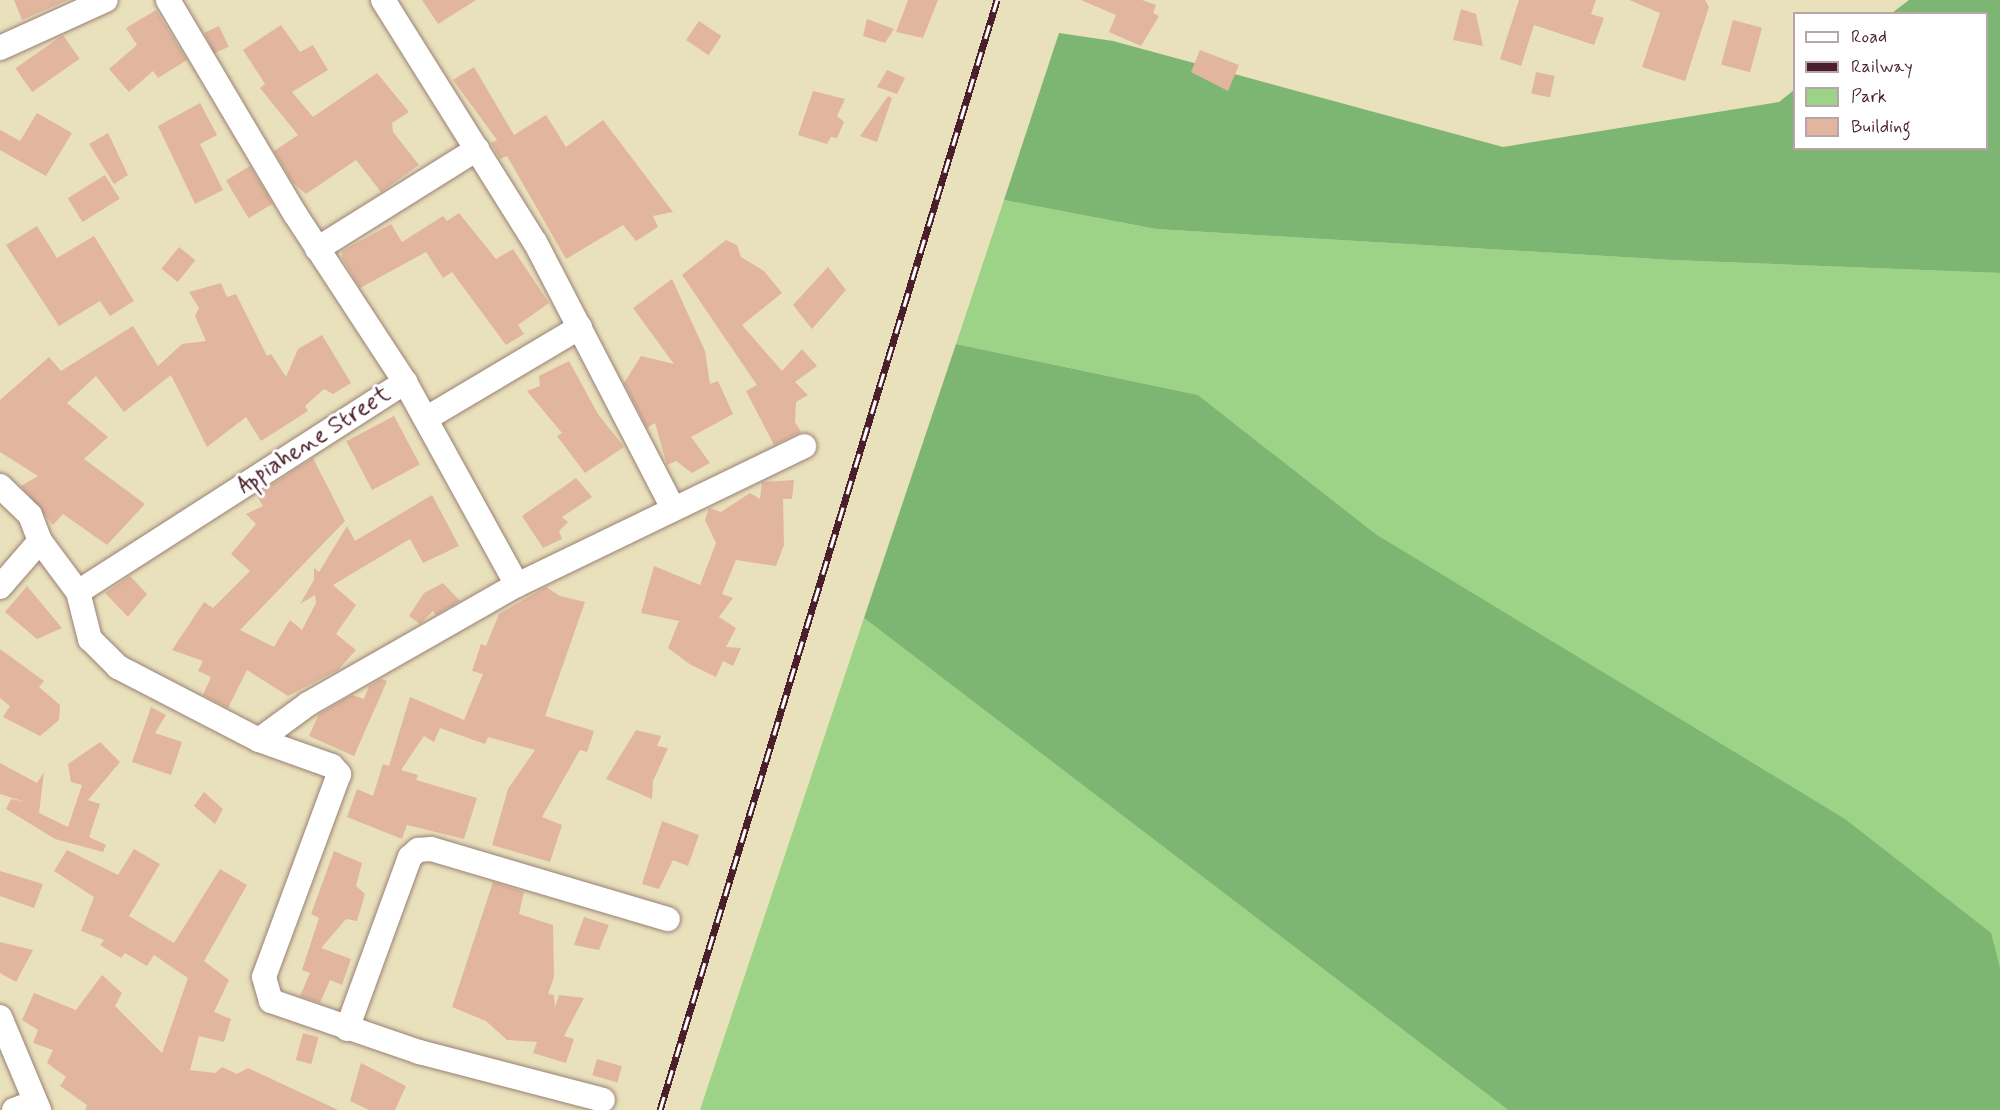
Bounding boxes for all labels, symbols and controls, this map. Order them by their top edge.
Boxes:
legend [1793,12,1988,150]
text: Road [1851,25,1887,49]
text: Railway [1851,55,1913,79]
text: Park [1851,85,1887,109]
text: Building [1851,115,1911,139]
street label: Appiahene Street [232,380,396,500]

